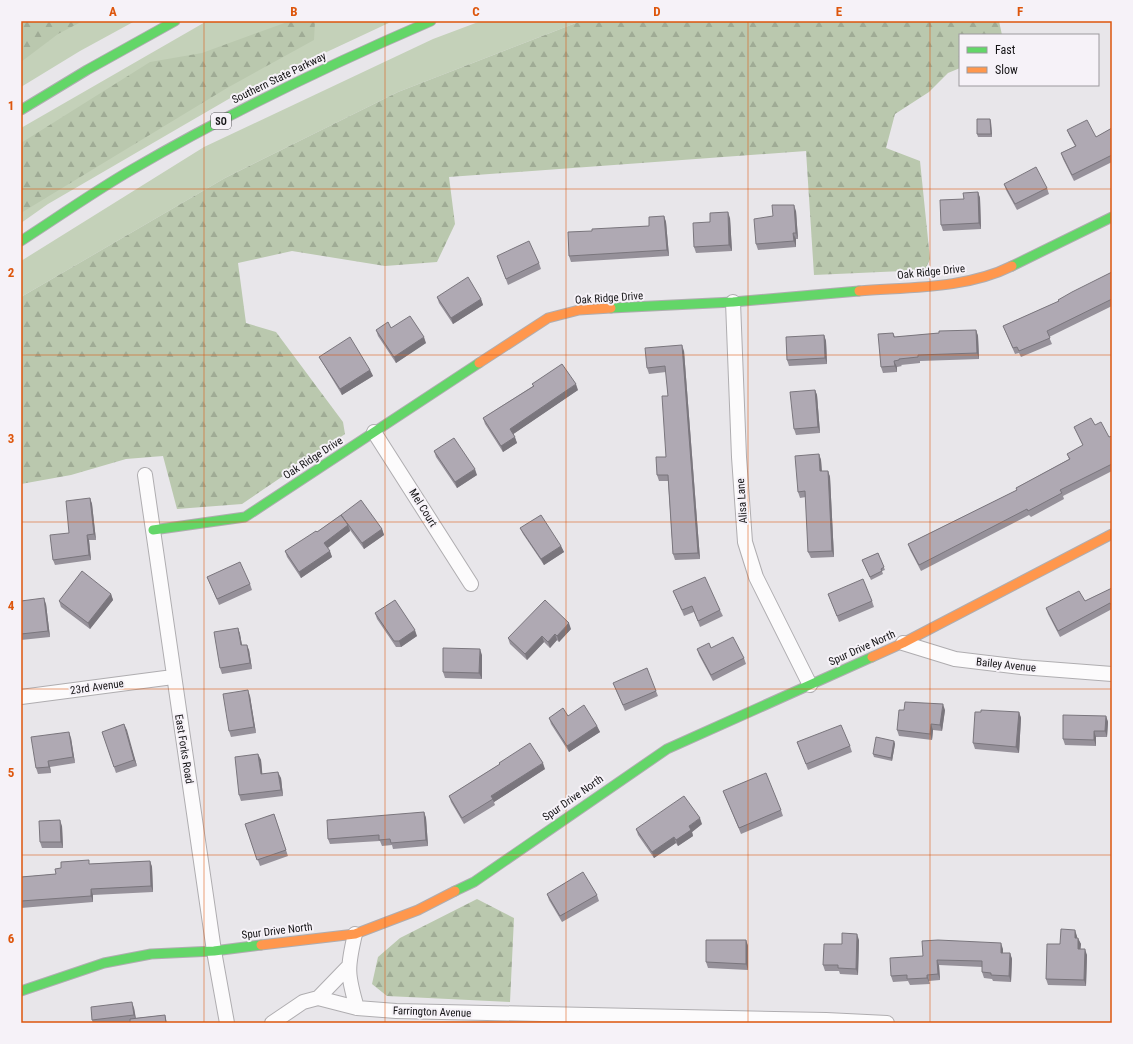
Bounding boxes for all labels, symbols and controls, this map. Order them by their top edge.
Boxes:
text: A [109,4,117,19]
text: B [290,4,298,19]
text: C [472,4,480,19]
text: D [653,4,661,19]
text: E [836,4,843,19]
text: F [1017,4,1023,19]
legend [959,34,1099,86]
text: Fast [995,43,1016,57]
street label: Southern State Parkway [230,49,329,106]
text: Slow [995,63,1018,77]
text: 1 [8,98,14,113]
road number: SO [211,113,231,129]
street label: Oak Ridge Drive [896,262,966,282]
text: 2 [8,265,15,280]
street label: Oak Ridge Drive [575,289,643,307]
text: 3 [8,431,14,446]
street label: Oak Ridge Drive [281,434,345,482]
street label: Alisa Lane [734,478,750,524]
street label: Mel Court [406,487,440,529]
text: 4 [8,598,15,613]
street label: Spur Drive North [827,628,897,668]
street label: Bailey Avenue [975,655,1037,675]
street label: 23rd Avenue [69,677,125,697]
street label: East Forks Road [172,713,196,785]
text: 5 [8,765,15,780]
street label: Spur Drive North [540,772,606,824]
street label: Spur Drive North [241,920,313,942]
text: 6 [8,931,15,946]
street label: Farrington Avenue [393,1004,471,1020]

